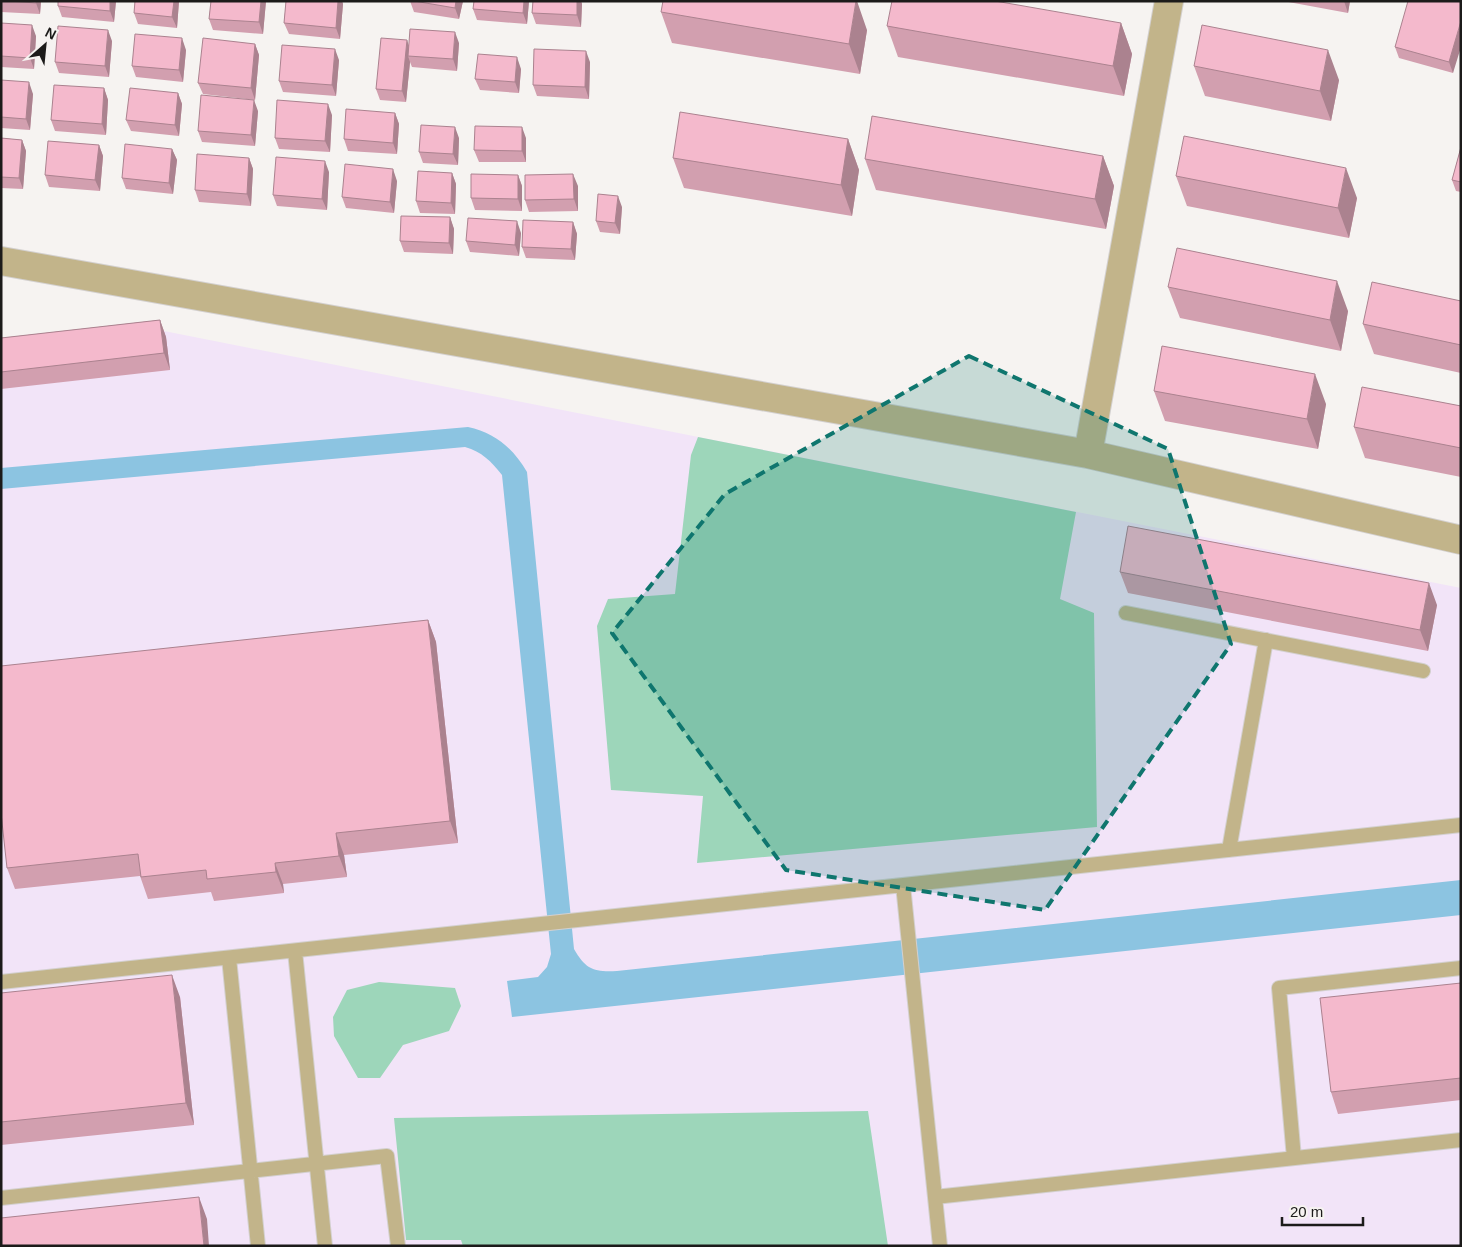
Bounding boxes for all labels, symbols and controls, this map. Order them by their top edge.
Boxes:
north arrow [20,20,70,70]
text: N [43,24,59,43]
scale bar [1282,1194,1363,1226]
text: 20 m [1290,1203,1323,1220]

